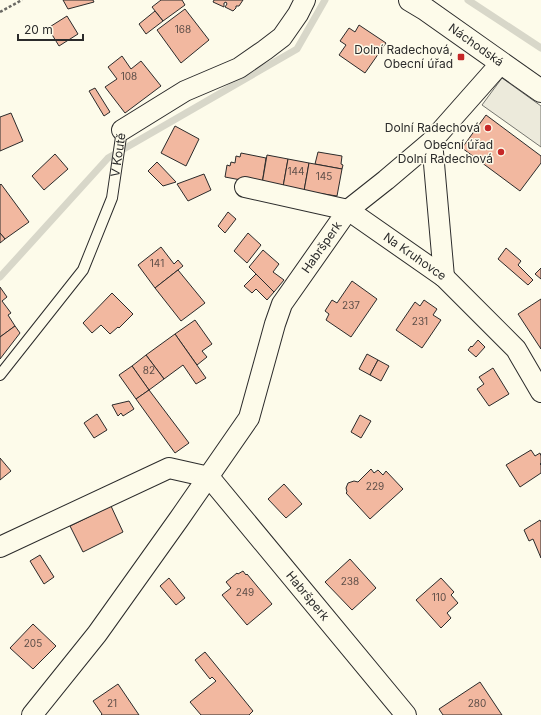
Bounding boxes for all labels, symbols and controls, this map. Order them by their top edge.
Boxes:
scale bar [18,16,83,42]
street label: Náchodská [446,20,507,69]
text: 20 m [24,22,53,37]
house number: 168 [175,23,191,35]
place label: Dolní Radechová, Obecní úřad [354,42,453,71]
marker: Dolní Radechová, Obecní úřad [456,52,466,62]
house number: 108 [121,70,137,82]
place label: Dolní Radechová [385,120,480,135]
marker: Dolní Radechová [483,123,493,133]
street label: V Koutě [107,132,128,178]
place label: Obecní úřad Dolní Radechová [398,137,493,166]
marker: Obecní úřad Dolní Radechová [496,147,506,157]
house number: 144 [288,165,305,177]
house number: 145 [316,170,332,182]
street label: Habršperk [298,218,345,276]
street label: Na Kruhovce [381,229,449,283]
house number: 141 [150,257,164,269]
house number: 237 [342,299,360,311]
house number: 231 [412,315,428,327]
house number: 82 [143,364,155,376]
house number: 229 [366,480,384,492]
street label: Habršperk [283,568,333,624]
house number: 238 [341,575,359,587]
house number: 249 [236,586,254,598]
house number: 110 [432,591,446,603]
house number: 205 [24,637,42,649]
house number: 21 [107,697,117,709]
house number: 280 [468,697,486,709]

